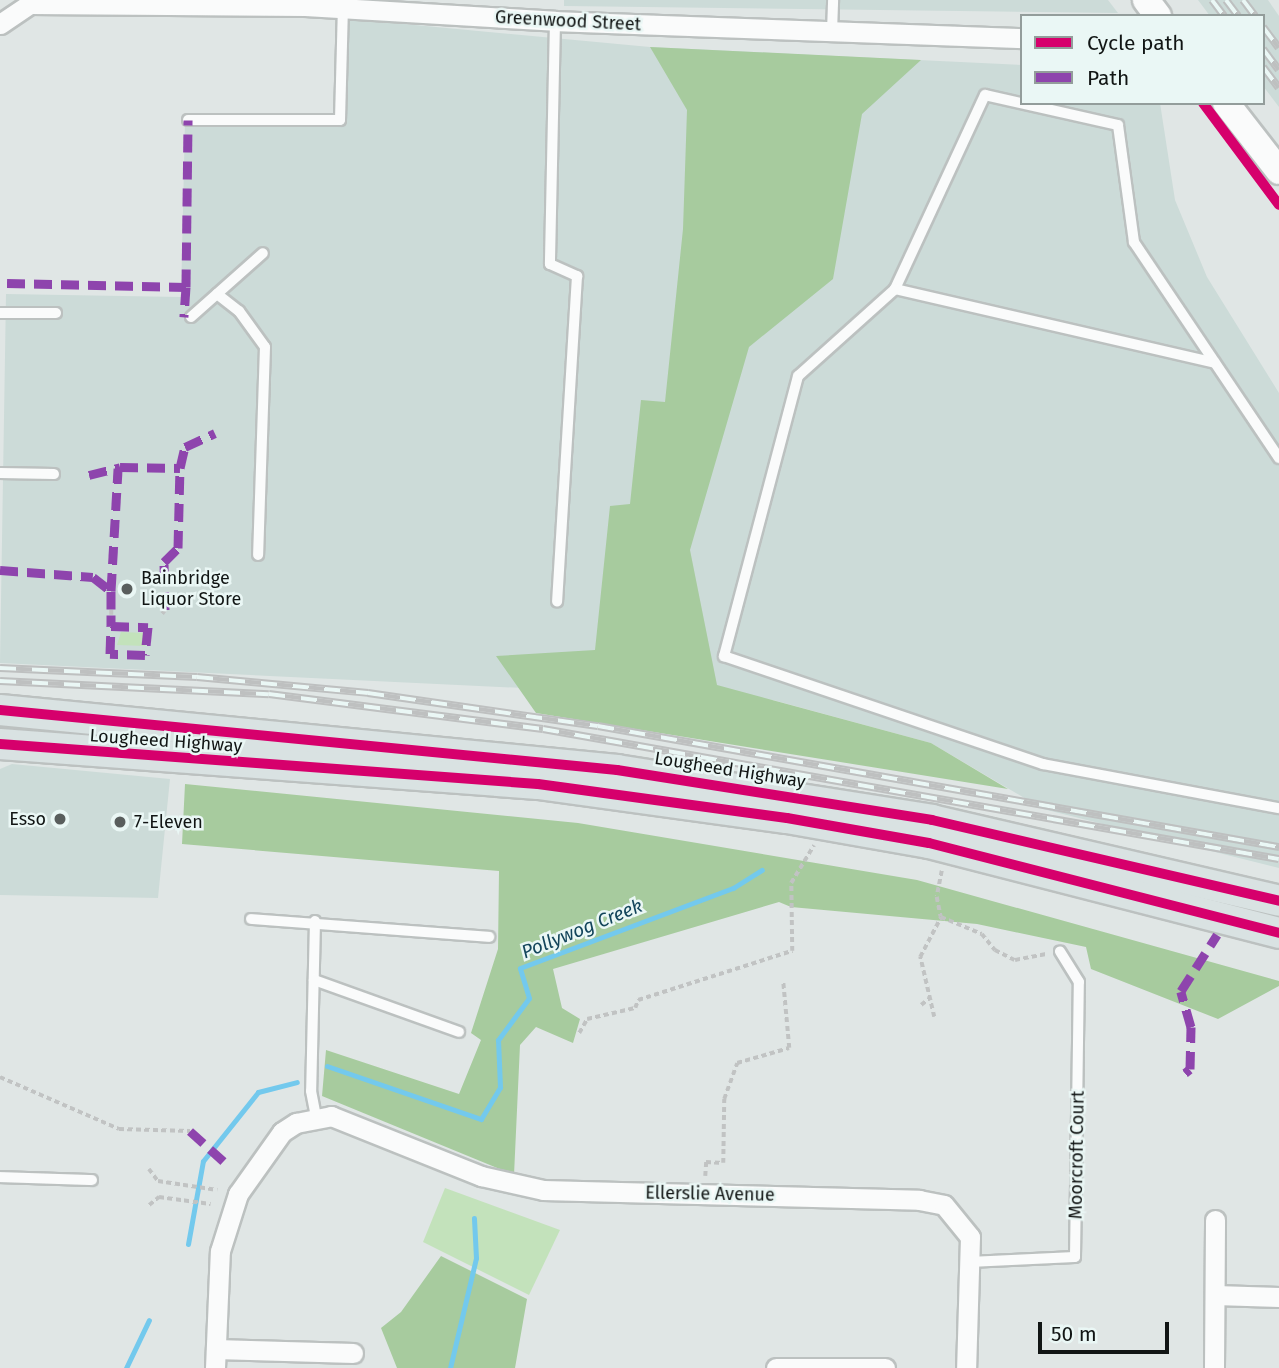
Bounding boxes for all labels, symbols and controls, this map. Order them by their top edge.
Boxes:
street label: Greenwood Street [494,6,642,36]
legend [1020,14,1265,105]
text: Cycle path [1087,30,1185,56]
text: Path [1087,65,1129,91]
place label: Bainbridge Liquor Store [141,568,241,610]
marker: Bainbridge Liquor Store [119,581,135,597]
street label: Lougheed Highway [89,725,243,757]
street label: Lougheed Highway [653,747,807,793]
place label: Esso [9,808,46,830]
marker: Esso [52,811,68,827]
place label: 7-Eleven [134,811,203,833]
marker: 7-Eleven [112,814,128,830]
water label: Pollywog Creek [518,894,646,964]
street label: Moorcroft Court [1065,1091,1089,1219]
street label: Ellerslie Avenue [645,1182,775,1206]
scale bar [1041,1308,1172,1352]
text: 50 m [1051,1321,1097,1347]

